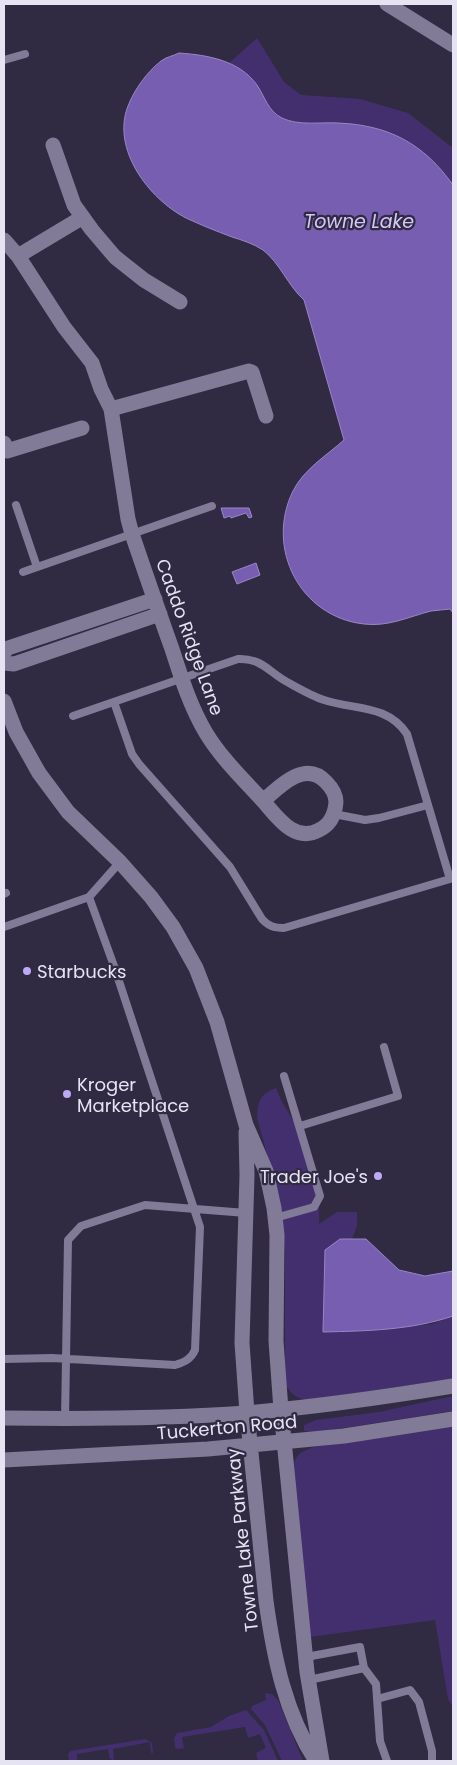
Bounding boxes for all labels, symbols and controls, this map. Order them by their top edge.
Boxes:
water label: Towne Lake [304,208,414,235]
street label: Caddo Ridge Lane [150,555,230,719]
place label: Starbucks [37,959,126,984]
marker: Starbucks [21,965,33,977]
place label: Kroger Marketplace [77,1072,189,1118]
marker: Kroger Marketplace [61,1088,73,1100]
place label: Trader Joe's [260,1164,368,1189]
marker: Trader Joe's [372,1170,384,1182]
street label: Tuckerton Road [156,1408,298,1446]
street label: Towne Lake Parkway [220,1447,264,1633]

